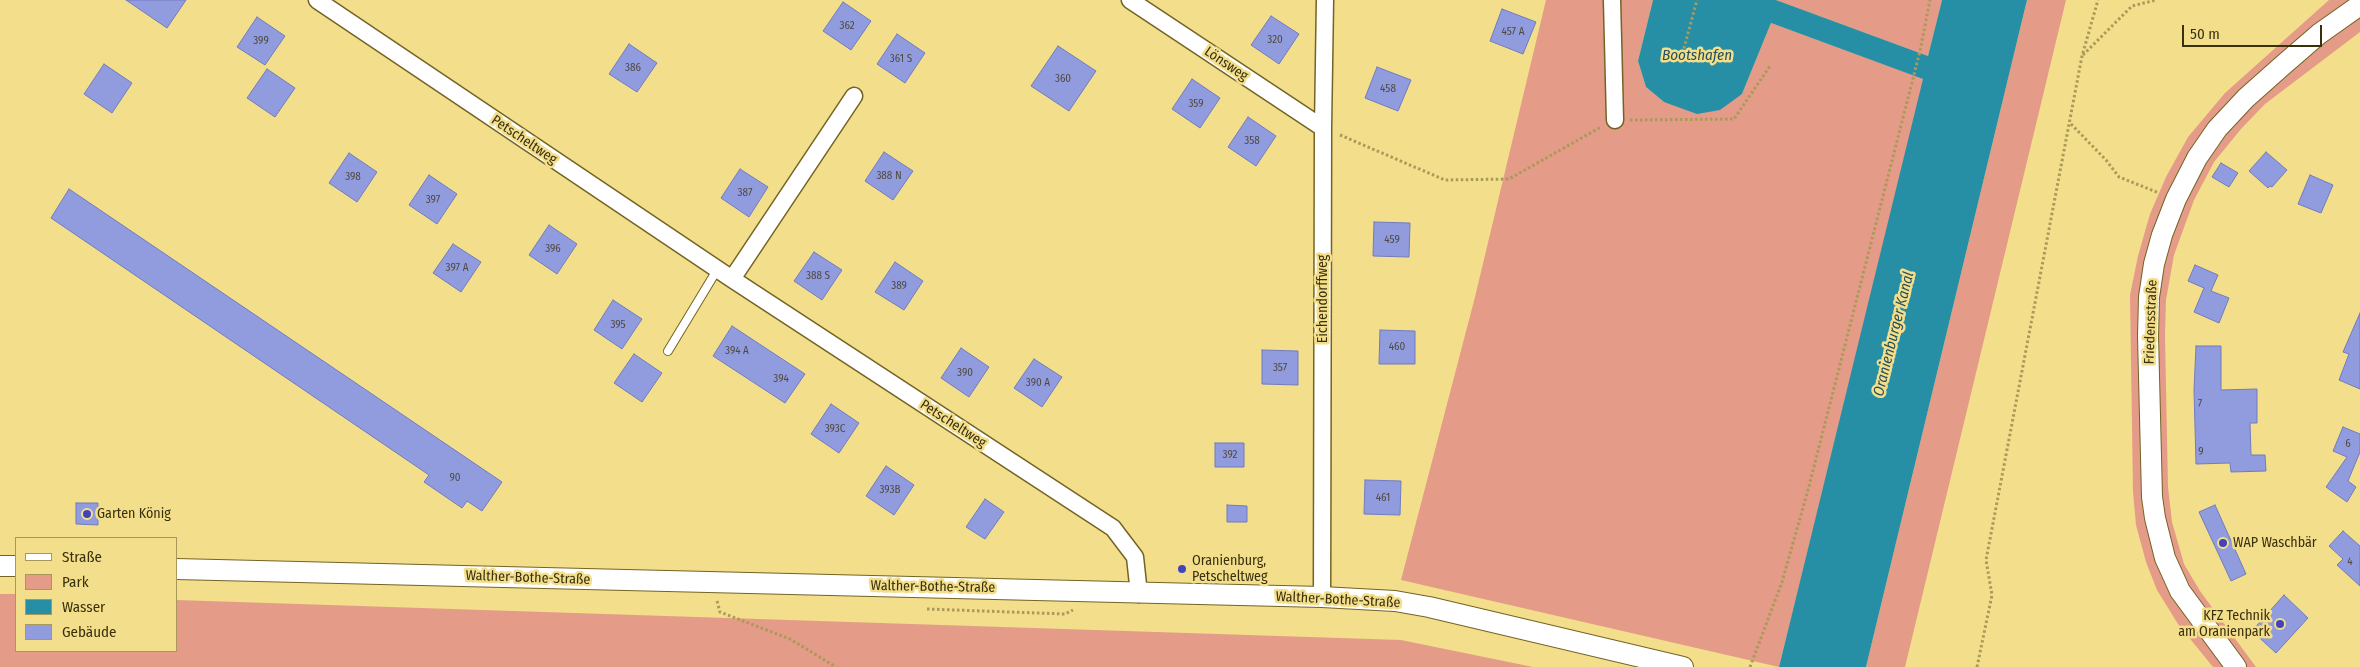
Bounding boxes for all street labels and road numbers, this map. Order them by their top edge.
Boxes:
street label: Lönsweg [1201,43,1251,85]
street label: Petscheltweg [488,112,560,168]
street label: Eichendorffweg [1315,255,1331,343]
street label: Friedensstraße [2141,279,2161,365]
street label: Petscheltweg [917,396,989,452]
street label: Walther-Bothe-Straße [465,567,591,589]
street label: Walther-Bothe-Straße [871,578,995,596]
street label: Walther-Bothe-Straße [1275,588,1401,612]

